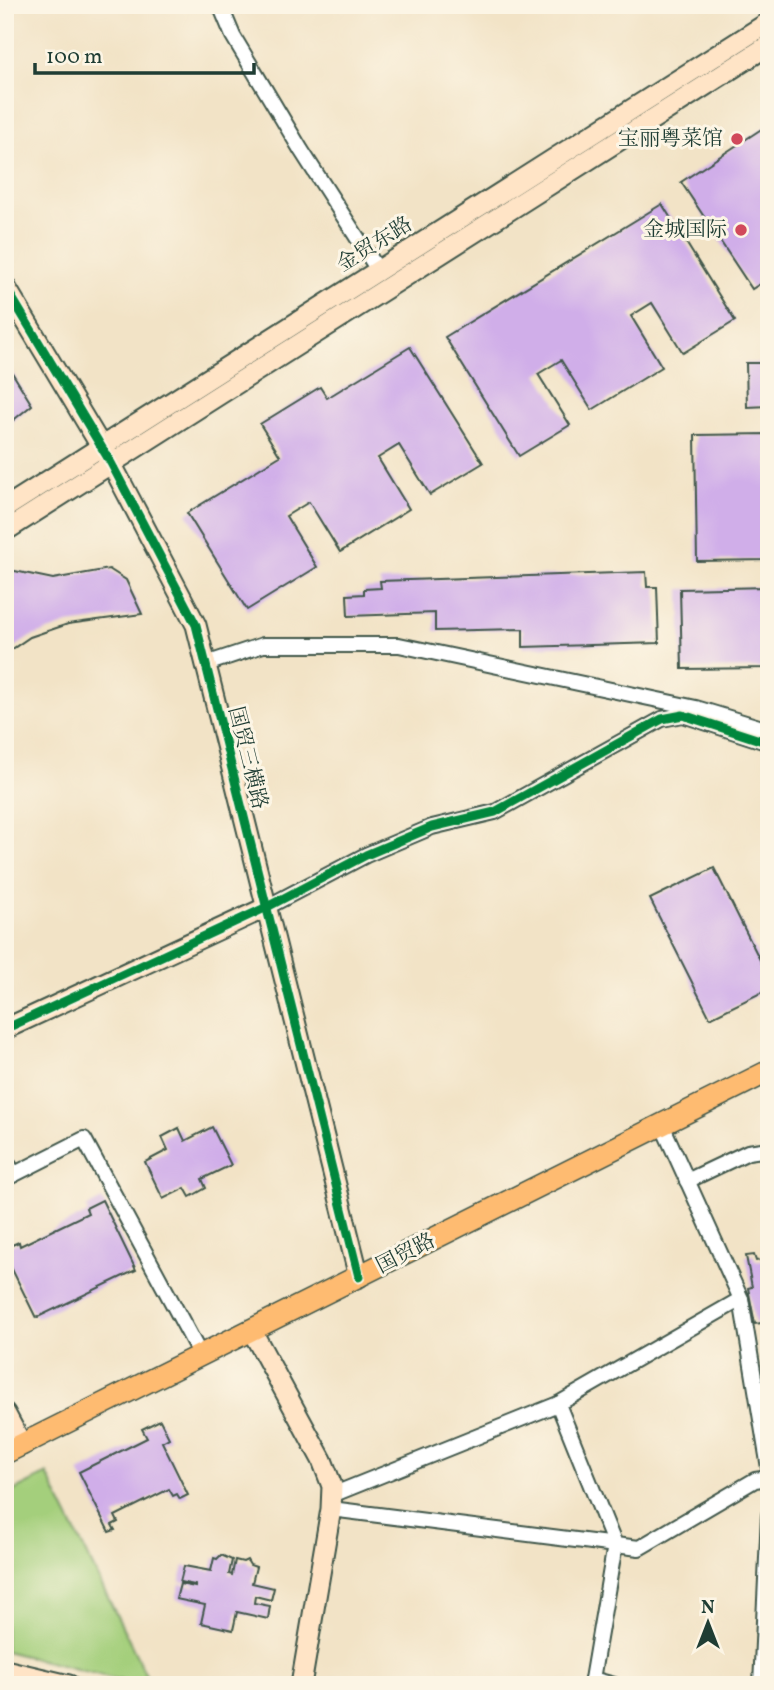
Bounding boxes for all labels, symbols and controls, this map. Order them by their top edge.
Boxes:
scale bar [35,32,254,76]
text: 100 m [46,43,103,72]
place label: 宝丽粤菜馆 [618,125,723,154]
marker: 宝丽粤菜馆 [729,131,745,147]
street label: 金贸东路 [332,210,418,280]
place label: 金城国际 [643,216,727,245]
marker: 金城国际 [733,222,749,238]
street label: 国贸三横路 [220,704,274,812]
street label: 国贸路 [371,1227,441,1281]
north arrow [672,1588,742,1658]
text: N [701,1595,715,1621]

